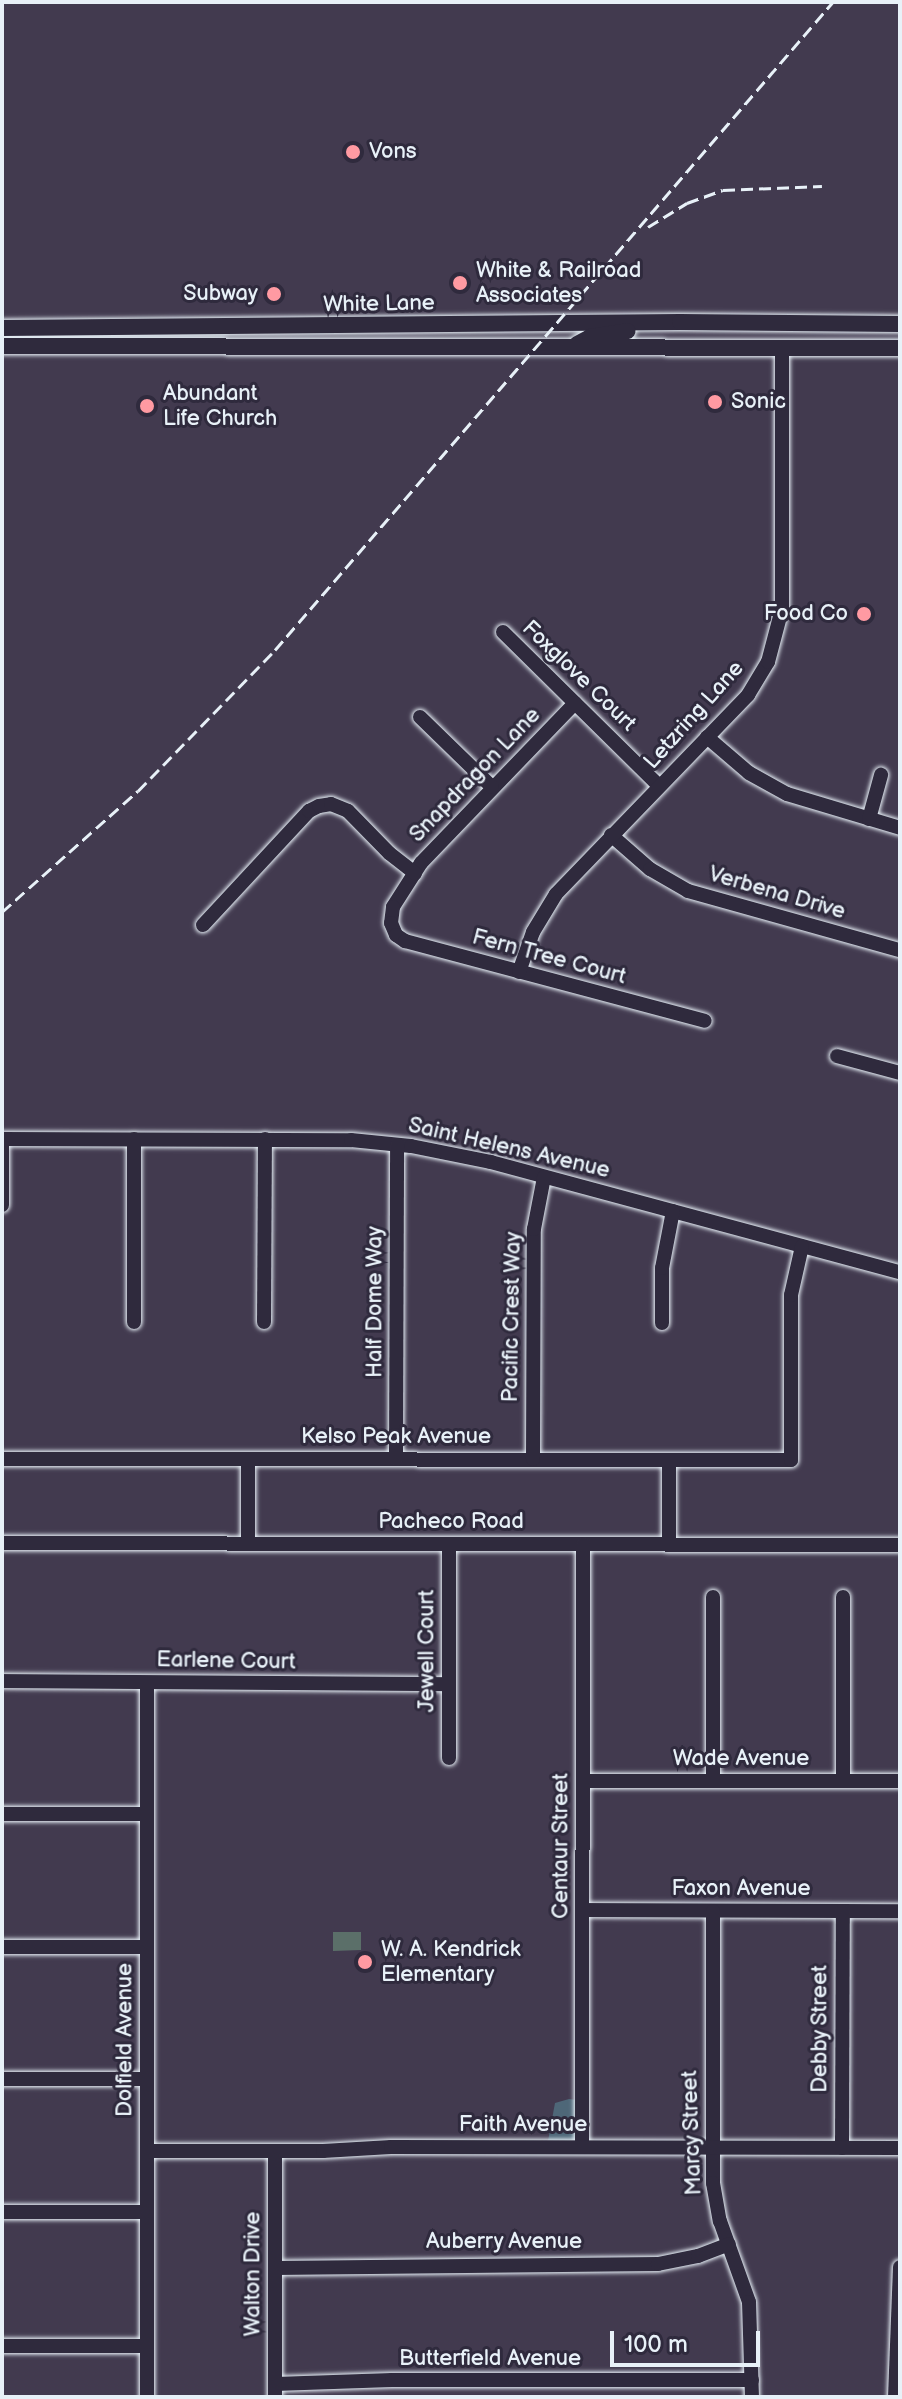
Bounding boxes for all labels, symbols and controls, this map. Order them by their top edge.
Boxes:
place label: Vons [369,139,417,165]
marker: Vons [344,143,362,161]
place label: White & Railroad Associates [476,257,641,308]
marker: White & Railroad Associates [451,274,469,292]
place label: Subway [183,281,258,307]
marker: Subway [265,285,283,303]
street label: White Lane [323,290,435,318]
place label: Abundant Life Church [163,380,277,432]
place label: Sonic [731,389,786,415]
marker: Sonic [706,393,724,411]
marker: Abundant Life Church [138,397,156,415]
place label: Food Co [764,601,848,627]
marker: Food Co [855,605,873,623]
street label: Foxglove Court [517,615,641,737]
street label: Letzring Lane [639,656,749,774]
street label: Snapdragon Lane [404,702,546,848]
street label: Verbena Drive [706,861,848,925]
street label: Fern Tree Court [469,924,629,990]
street label: Saint Helens Avenue [406,1112,612,1184]
street label: Half Dome Way [362,1226,388,1378]
street label: Pacific Crest Way [497,1231,527,1403]
street label: Kelso Peak Avenue [301,1424,491,1450]
street label: Pacheco Road [378,1509,524,1535]
street label: Jewell Court [414,1590,440,1712]
street label: Earlene Court [156,1647,296,1675]
street label: Wade Avenue [673,1746,809,1772]
street label: Centaur Street [548,1773,574,1919]
street label: Faxon Avenue [671,1876,811,1902]
place label: W. A. Kendrick Elementary [381,1936,521,1988]
marker: W. A. Kendrick Elementary [356,1953,374,1971]
street label: Dolfield Avenue [112,1963,138,2117]
street label: Debby Street [807,1964,833,2094]
street label: Marcy Street [677,2069,707,2197]
street label: Faith Avenue [459,2112,587,2138]
street label: Walton Drive [240,2212,266,2336]
street label: Auberry Avenue [425,2229,583,2255]
scale bar [614,2315,764,2365]
text: 100 m [624,2330,688,2359]
street label: Butterfield Avenue [399,2346,581,2372]

